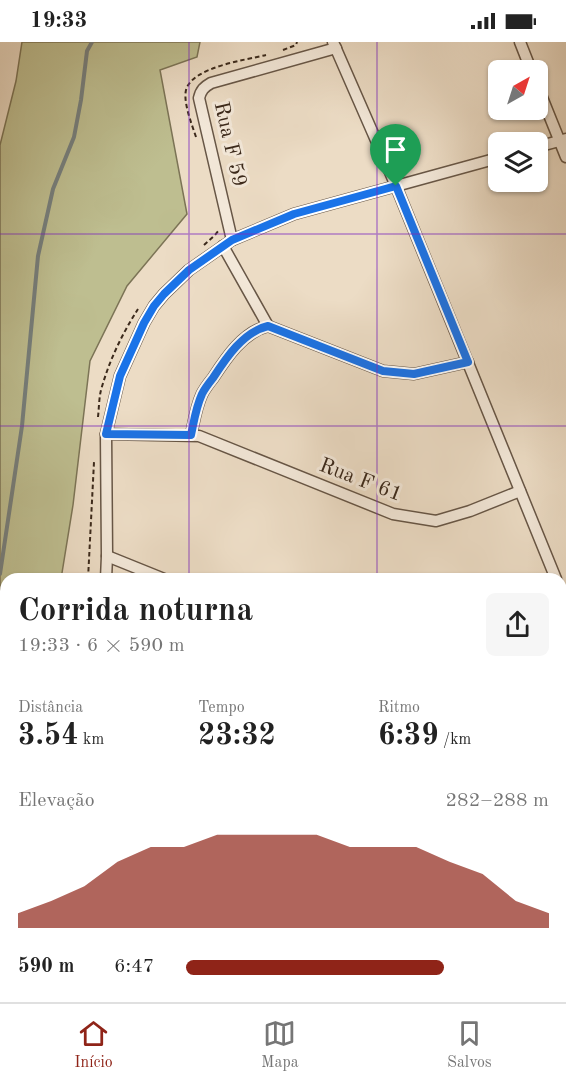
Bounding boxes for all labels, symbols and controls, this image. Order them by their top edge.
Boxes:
text: 19:33 [30,10,87,32]
north arrow [488,60,548,120]
map controls [488,60,548,192]
street label: Rua F 59 [210,100,250,189]
pin [370,124,421,186]
button: layers [488,132,548,192]
icon: arrive [379,133,412,166]
street label: Rua F 61 [316,455,405,506]
button: share [486,593,549,656]
text: Corrida noturna [18,595,253,628]
text: 19:33 · 6 × 590 m [18,636,185,656]
text: Distância [18,700,83,716]
text: Tempo [198,700,245,716]
text: Ritmo [378,700,420,716]
text: 3.54 [18,721,79,751]
text: 23:32 [198,721,276,751]
text: 6:39 [378,721,439,751]
text: km [79,732,104,748]
text: /km [439,732,471,748]
text: Elevação [18,791,95,811]
text: 282–288 m [446,791,549,811]
text: 590 m [18,957,74,977]
text: 6:47 [114,957,154,977]
tab: Início [74,1017,113,1073]
tab: Mapa [261,1017,299,1073]
tab: Salvos [447,1017,492,1073]

